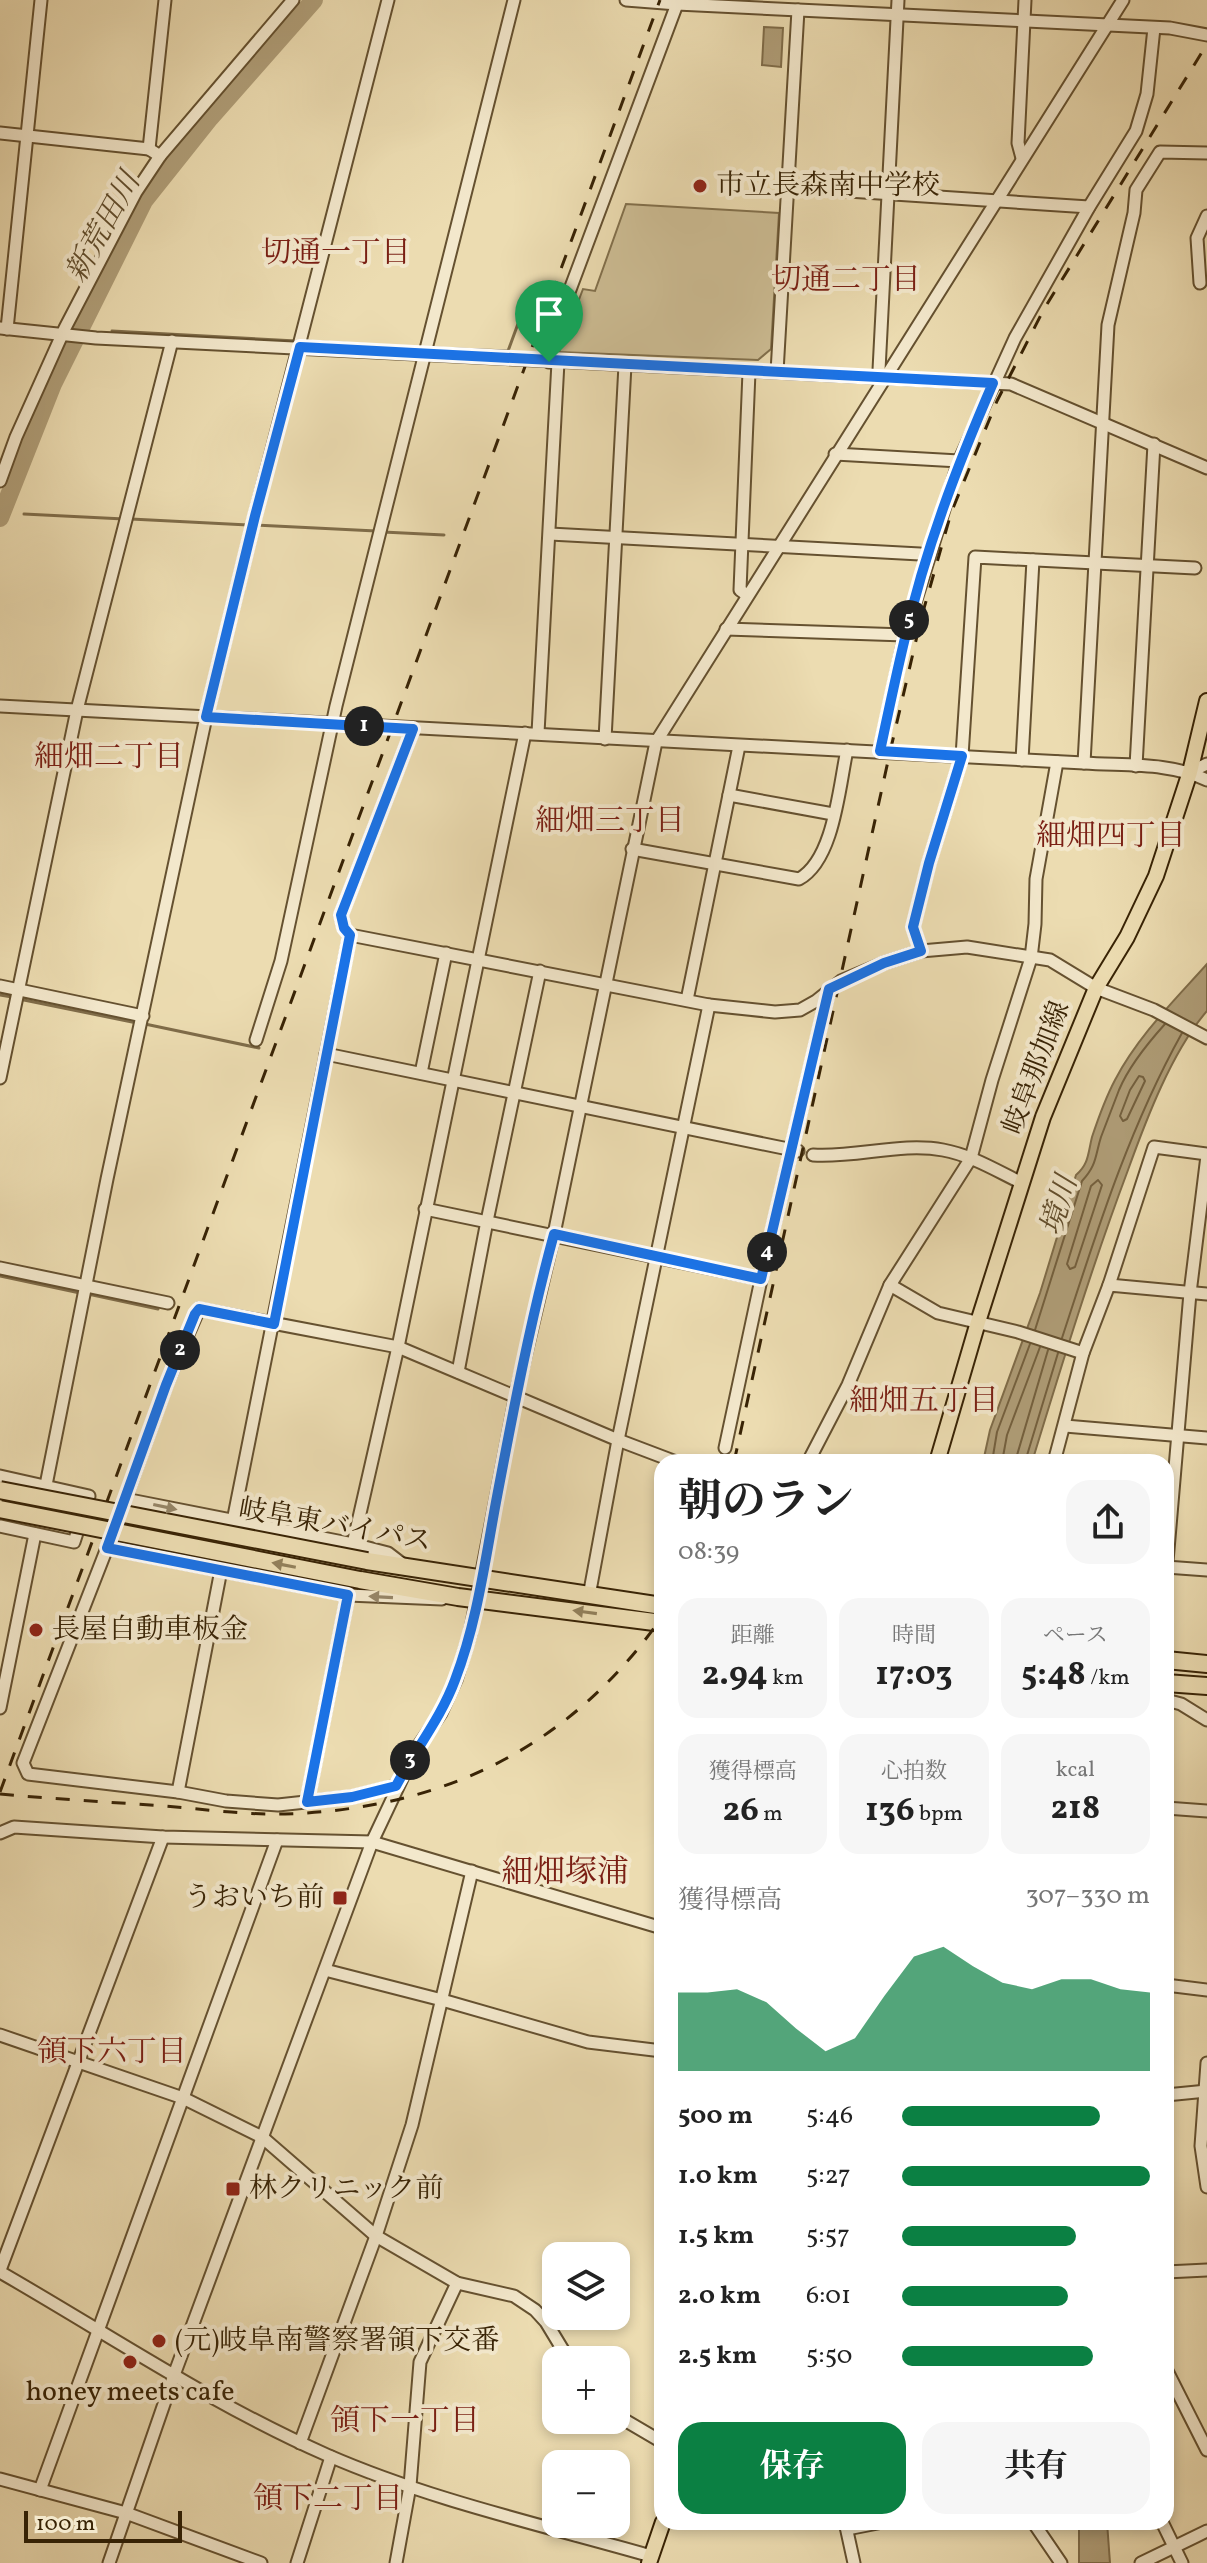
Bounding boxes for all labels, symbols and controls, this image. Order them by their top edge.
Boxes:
water label: 新荒田川 [57,163,153,291]
place label: 市立長森南中学校 [716,167,940,206]
marker: 市立長森南中学校 [691,177,709,195]
district label: 切通一丁目 [261,233,411,275]
district label: 切通二丁目 [771,260,921,302]
pin [515,280,583,362]
icon: arrive [527,292,571,336]
pin: 5 [889,600,929,640]
text: 5 [904,604,914,635]
pin: 1 [344,706,384,746]
text: 1 [360,710,368,741]
district label: 細畑二丁目 [34,737,184,779]
district label: 細畑三丁目 [535,801,685,843]
district label: 細畑四丁目 [1036,816,1186,858]
street label: 岐阜那加線 [994,996,1080,1140]
water label: 境川 [1031,1168,1090,1241]
pin: 4 [747,1232,787,1272]
text: 4 [760,1236,774,1267]
pin: 2 [160,1330,200,1370]
text: 2 [174,1334,186,1365]
district label: 細畑五丁目 [849,1381,999,1423]
text: 朝のラン [678,1473,854,1534]
button: share [1066,1480,1150,1564]
street label: 岐阜東バイパス [235,1490,435,1562]
one-way arrow [152,1501,177,1514]
text: 08:39 [678,1534,739,1570]
one-way arrow [271,1558,296,1571]
one-way arrow [368,1590,393,1603]
one-way arrow [572,1606,597,1619]
place label: 長屋自動車板金 [52,1611,248,1650]
marker: 長屋自動車板金 [27,1621,45,1639]
text: 距離 [731,1621,775,1652]
text: 時間 [892,1621,936,1652]
text: ペース [1043,1621,1108,1652]
text: 2.94 [702,1652,768,1699]
text: 17:03 [875,1652,953,1699]
text: 5:48 [1021,1652,1086,1699]
text: km [768,1663,804,1694]
text: /km [1086,1663,1130,1694]
pin: 3 [390,1740,430,1780]
text: 3 [404,1744,416,1775]
text: kcal [1056,1755,1095,1786]
text: 獲得標高 [709,1757,797,1788]
text: 心拍数 [881,1757,947,1788]
text: 218 [1050,1786,1100,1833]
text: 26 [723,1788,759,1835]
text: 136 [865,1788,915,1835]
text: m [759,1799,783,1830]
text: bpm [915,1799,963,1830]
district label: 細畑塚浦 [501,1852,629,1896]
text: 307–330 m [1025,1878,1150,1914]
place label: うおいち前 [184,1879,324,1918]
text: 獲得標高 [678,1883,782,1919]
marker: うおいち前 [331,1889,349,1907]
district label: 領下六丁目 [37,2032,187,2074]
text: 500 m [678,2098,753,2134]
text: 5:46 [806,2098,853,2134]
text: 1.0 km [678,2158,758,2194]
text: 5:27 [806,2158,851,2194]
place label: 林クリニック前 [249,2170,443,2209]
marker: 林クリニック前 [224,2180,242,2198]
text: 1.5 km [678,2218,754,2254]
text: 5:57 [806,2218,850,2254]
map controls [542,2242,630,2538]
button: layers [542,2242,630,2330]
text: 2.0 km [678,2278,761,2314]
text: 6:01 [806,2278,851,2314]
place label: (元)岐阜南警察署領下交番 [175,2322,499,2361]
marker: (元)岐阜南警察署領下交番 [150,2332,168,2350]
text: 2.5 km [678,2338,757,2374]
text: 5:50 [806,2338,852,2374]
button: + [542,2346,630,2434]
marker: honey meets cafe [121,2353,139,2371]
place label: honey meets cafe [25,2373,235,2412]
district label: 領下一丁目 [330,2401,480,2443]
button: 保存 [678,2422,906,2514]
button: 共有 [922,2422,1150,2514]
button: − [542,2450,630,2538]
district label: 領下二丁目 [253,2479,403,2521]
scale bar [24,2507,182,2543]
text: 100 m [36,2509,95,2540]

